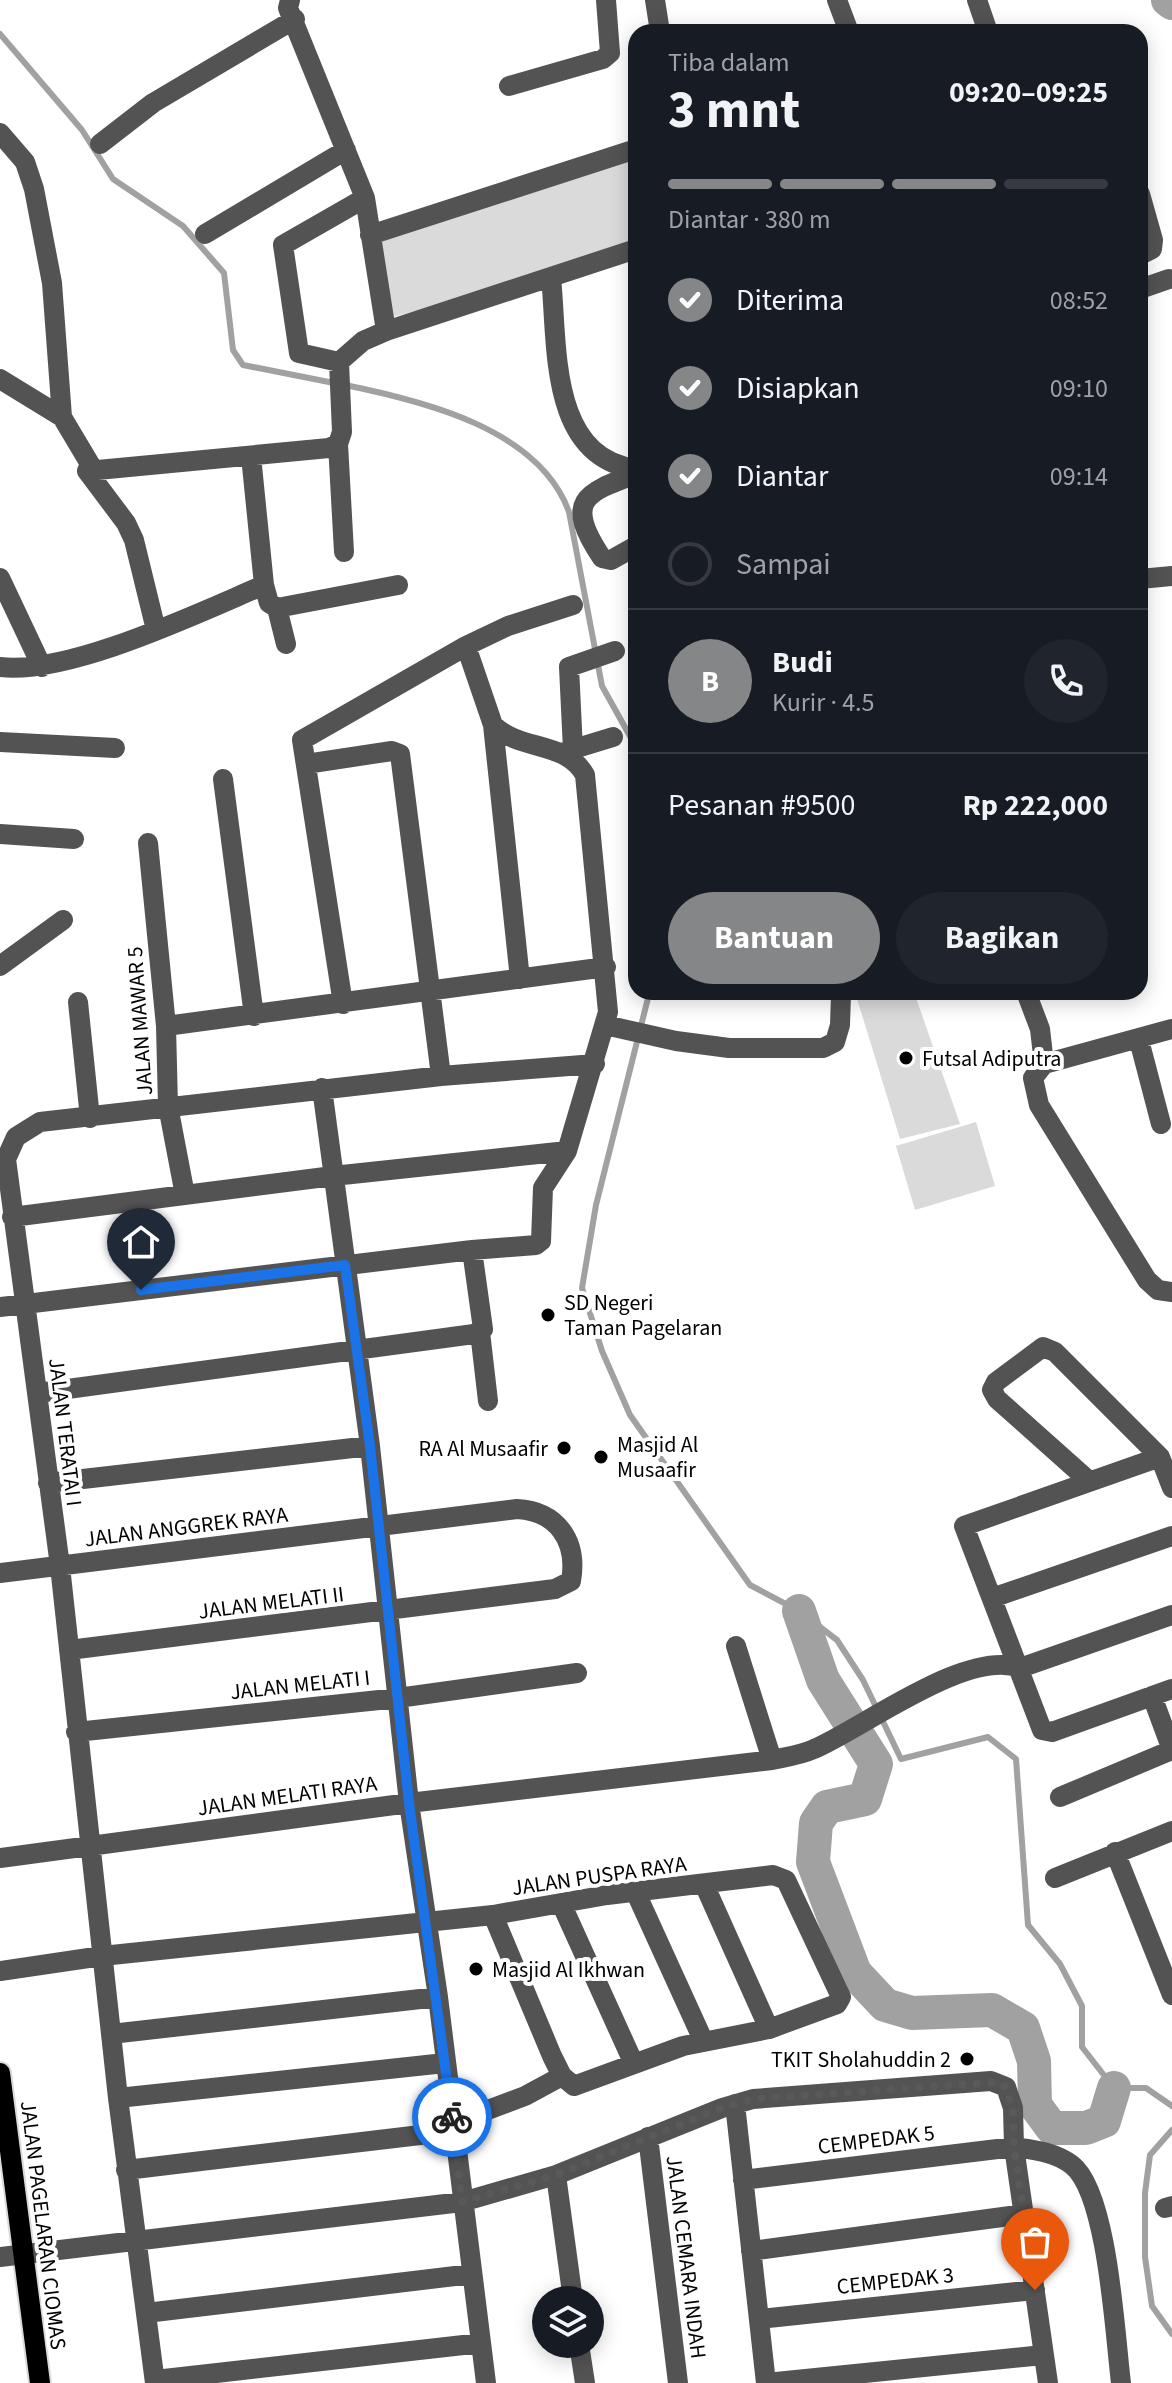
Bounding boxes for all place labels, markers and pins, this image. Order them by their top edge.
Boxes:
place label: Futsal Adiputra [922,1043,1061,1075]
marker: Futsal Adiputra [897,1049,915,1067]
pin [107,1208,175,1290]
place label: SD Negeri Taman Pagelaran [564,1287,722,1344]
marker: SD Negeri Taman Pagelaran [539,1306,557,1324]
place label: Masjid Al Musaafir [617,1429,698,1486]
place label: RA Al Musaafir [418,1433,548,1465]
marker: RA Al Musaafir [555,1439,573,1457]
marker: Masjid Al Musaafir [592,1448,610,1466]
place label: Masjid Al Ikhwan [492,1954,645,1986]
marker: Masjid Al Ikhwan [467,1960,485,1978]
place label: TKIT Sholahuddin 2 [771,2044,951,2076]
marker: TKIT Sholahuddin 2 [958,2050,976,2068]
pin [1001,2208,1069,2290]

